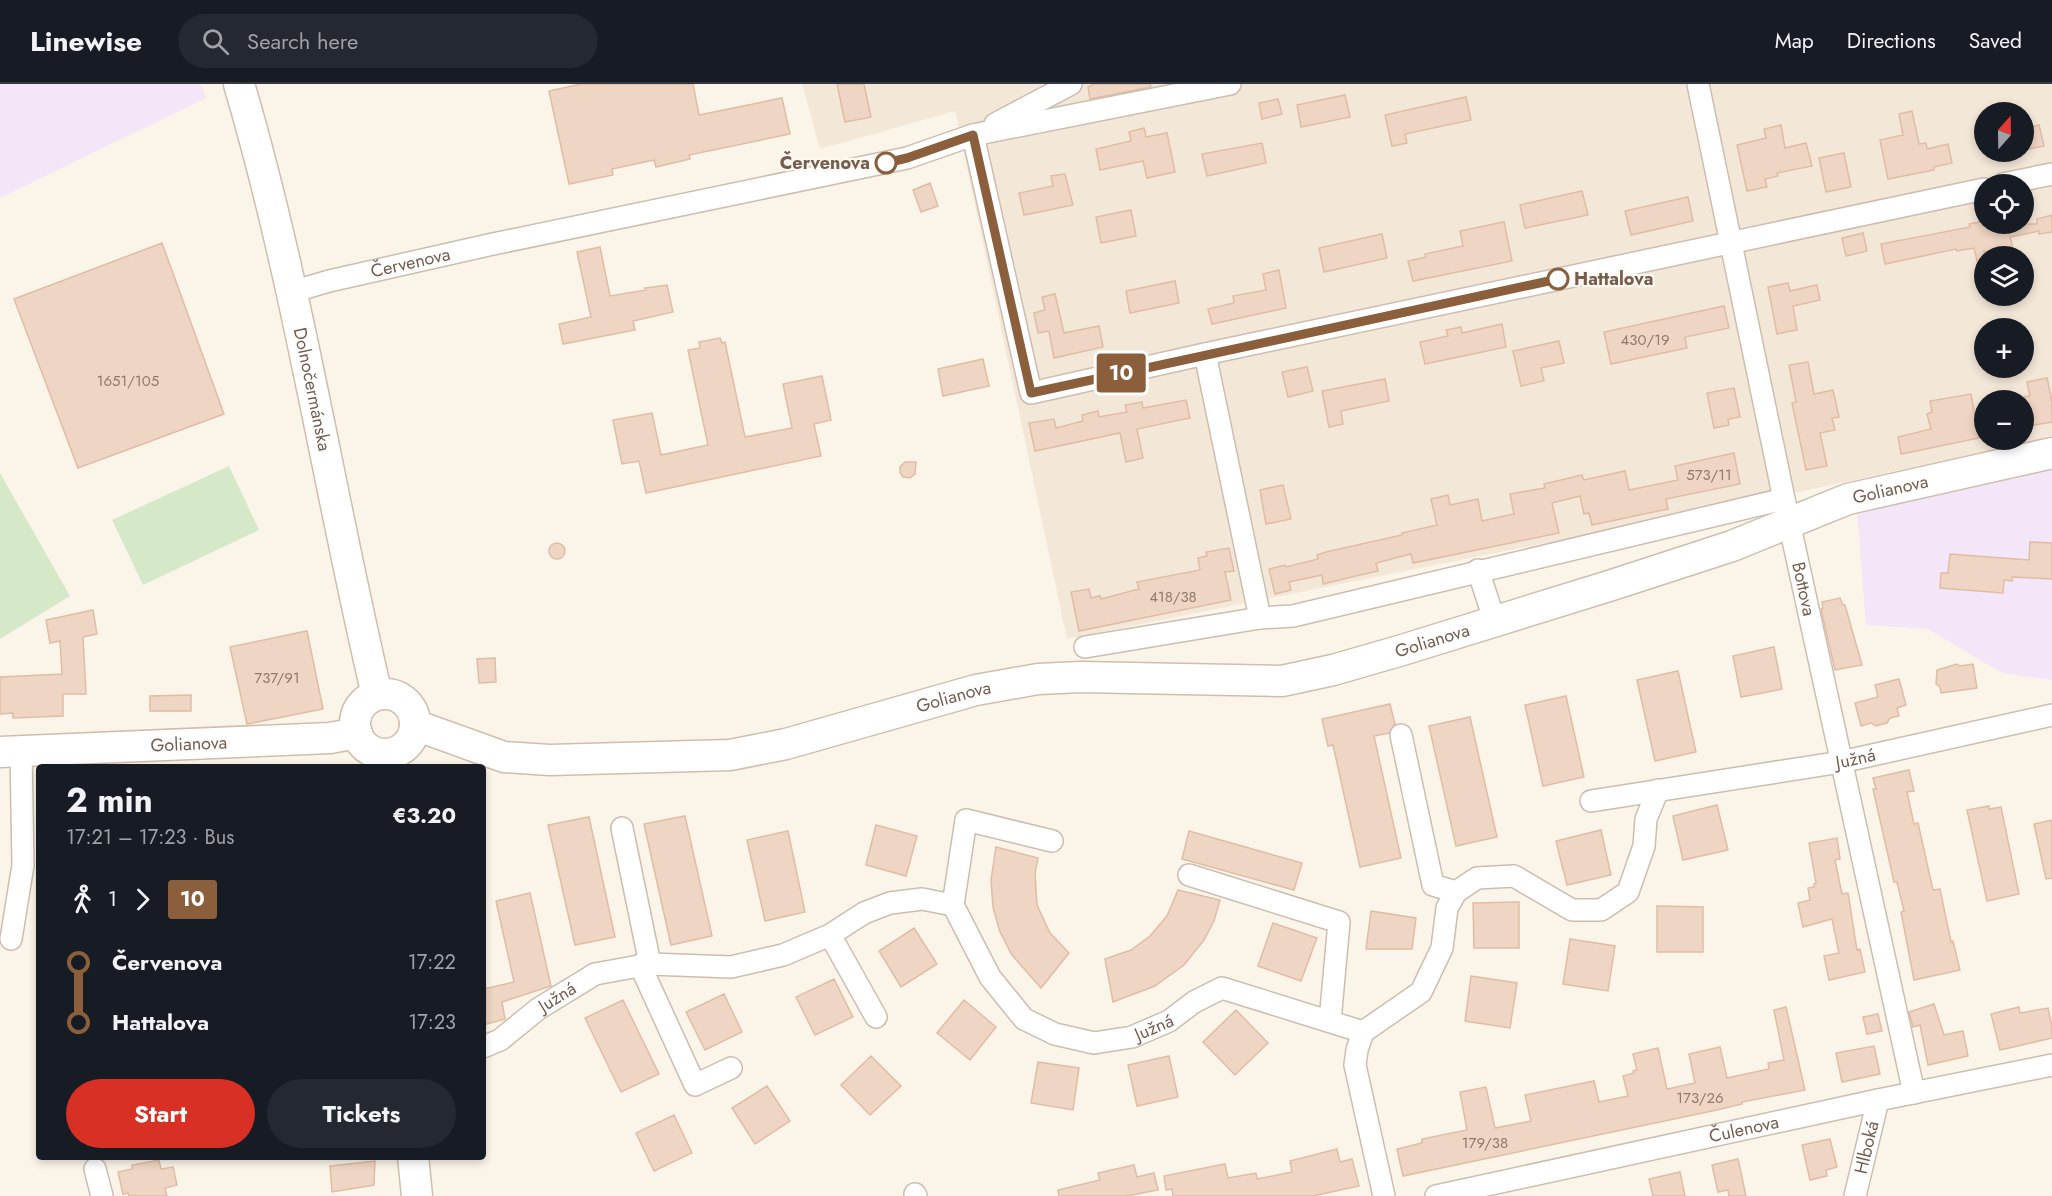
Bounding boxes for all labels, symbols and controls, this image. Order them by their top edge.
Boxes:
search box [178,14,598,68]
text: Linewise [30,21,142,62]
icon: search [199,25,232,58]
text: Search here [247,25,358,57]
text: Map [1775,26,1814,56]
text: Directions [1847,26,1936,56]
text: Saved [1969,26,2022,56]
north arrow [1974,102,2034,162]
map controls [1974,102,2034,450]
place label: Červenova [780,150,870,176]
marker: Červenova [875,152,897,174]
button: locate [1974,174,2034,234]
street label: Červenova [368,241,453,284]
button: layers [1974,246,2034,306]
place label: Hattalova [1574,266,1653,292]
marker: Hattalova [1547,268,1569,290]
button: + [1974,318,2034,378]
street label: Dolnočermánska [287,325,338,453]
house number: 430/19 [1620,329,1670,351]
line badge: 10 [1094,354,1148,392]
text: 10 [1109,358,1133,388]
house number: 1651/105 [97,370,159,392]
button: − [1974,390,2034,450]
house number: 573/11 [1686,464,1732,486]
street label: Golianova [1850,468,1931,511]
street label: Bottova [1785,560,1822,619]
house number: 418/38 [1149,586,1197,608]
street label: Golianova [1392,617,1473,665]
house number: 737/91 [254,667,300,689]
street label: Golianova [913,675,993,719]
street label: Golianova [150,729,228,759]
street label: Južná [1832,742,1878,776]
text: 2 min [66,777,153,824]
text: €3.20 [392,799,456,831]
text: 17:21 – 17:23 · Bus [66,823,234,852]
icon: walk [66,883,99,916]
icon: forward [126,883,159,916]
text: 10 [180,884,205,914]
text: 1 [108,885,117,914]
text: Červenova [112,946,222,978]
text: 17:22 [408,948,456,977]
street label: Južná [532,976,581,1020]
text: Hattalova [112,1006,209,1038]
street label: Južná [1129,1007,1178,1048]
text: 17:23 [408,1008,456,1037]
button: Start [66,1079,255,1148]
button: Tickets [267,1079,456,1148]
house number: 173/26 [1676,1087,1724,1109]
street label: Čulenova [1706,1109,1781,1149]
street label: Hlboká [1848,1118,1886,1177]
house number: 179/38 [1462,1132,1508,1154]

